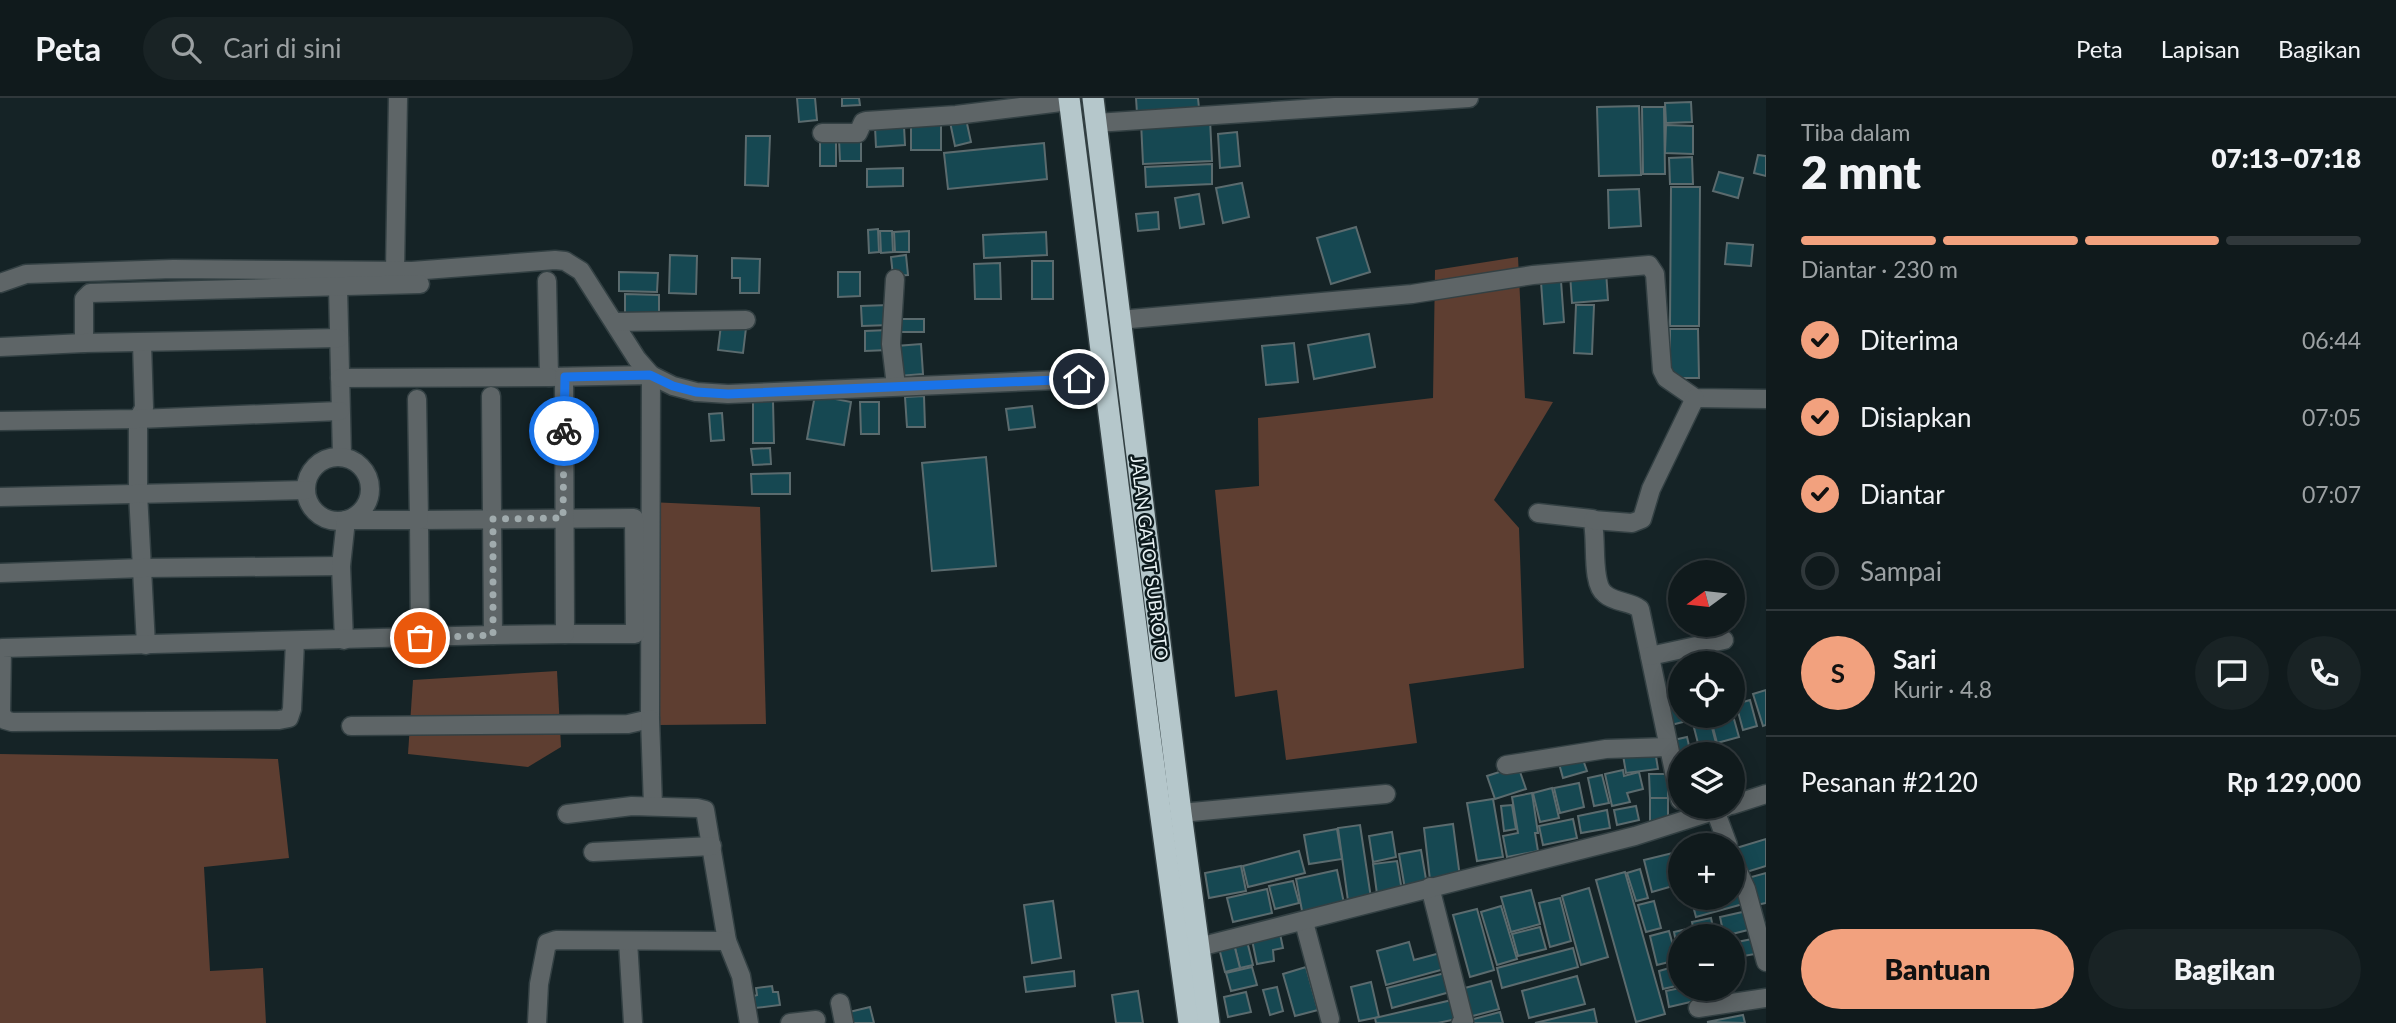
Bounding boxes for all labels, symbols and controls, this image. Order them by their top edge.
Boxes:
search box [143,17,633,80]
text: Peta [35,28,101,68]
icon: search [167,29,205,67]
text: Cari di sini [223,32,342,64]
text: Peta [2076,34,2123,63]
text: Lapisan [2161,34,2240,63]
text: Bagikan [2278,34,2361,63]
text: Tiba dalam [1801,118,1910,146]
text: 07:13–07:18 [2211,142,2361,174]
text: 2 mnt [1801,144,1921,199]
text: Diantar · 230 m [1801,255,1958,283]
icon: check [1801,321,1839,359]
text: Diterima [1860,324,1959,356]
text: 06:44 [2302,326,2361,354]
pin [1049,349,1109,409]
icon: home [1060,360,1098,398]
courier [529,396,599,466]
icon: check [1801,398,1839,436]
text: Disiapkan [1860,401,1971,433]
text: 07:05 [2302,403,2361,431]
icon: bike [545,412,583,450]
street label: JALAN GATOT SUBROTO [1127,454,1173,662]
icon: check [1801,475,1839,513]
text: Diantar [1860,478,1945,510]
text: 07:07 [2302,480,2361,508]
text: Sampai [1860,555,1942,587]
north arrow [1668,560,1745,637]
map controls [1668,560,1745,1001]
pin [390,608,450,668]
icon: bag [401,619,439,657]
button: chat [2195,636,2269,710]
button: phone [2287,636,2361,710]
text: Sari [1893,643,1937,675]
button: locate [1668,651,1745,728]
text: S [1831,657,1845,689]
text: Kurir · 4.8 [1893,675,1992,703]
button: layers [1668,742,1745,819]
text: Pesanan #2120 [1801,766,1978,798]
text: Rp 129,000 [2227,766,2361,798]
button: + [1668,833,1745,910]
button: − [1668,924,1745,1001]
button: Bantuan [1801,929,2074,1009]
button: Bagikan [2088,929,2361,1009]

